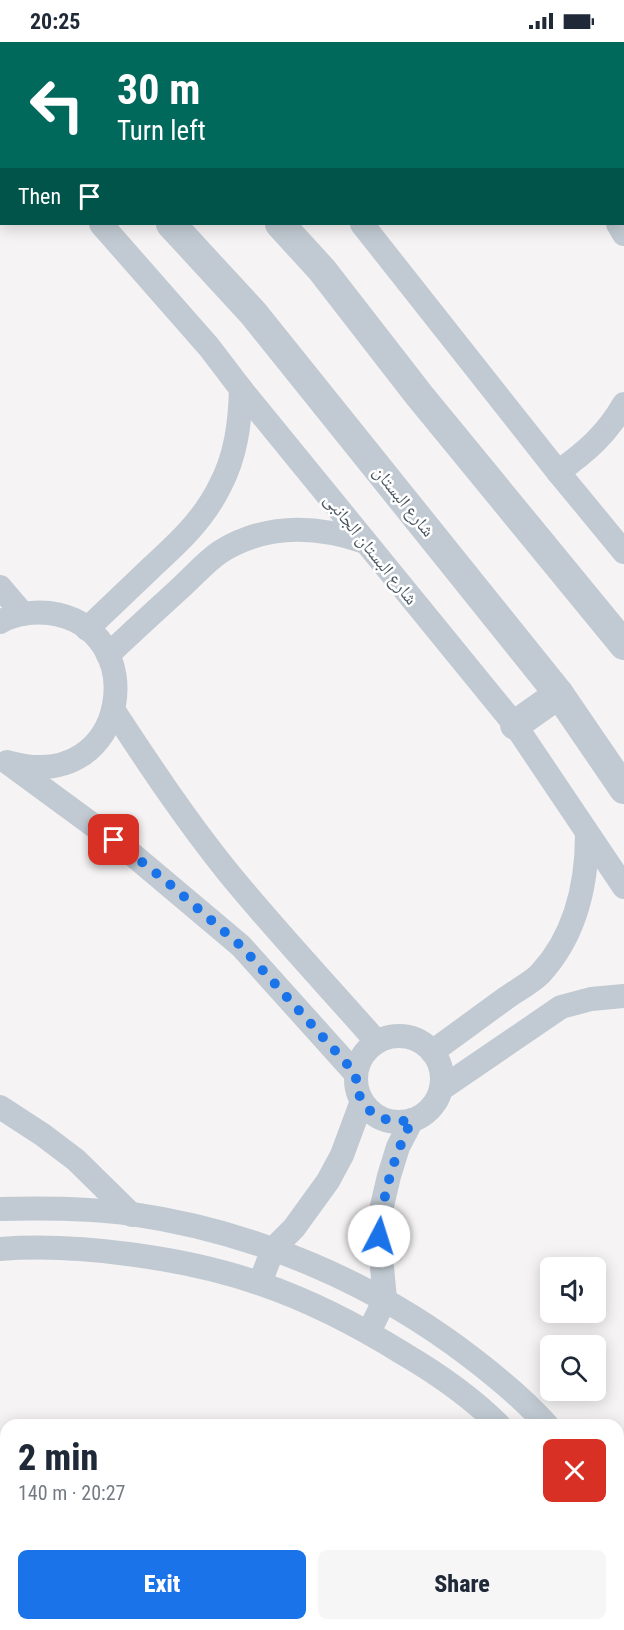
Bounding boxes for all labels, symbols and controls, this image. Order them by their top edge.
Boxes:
text: 20:25 [30,9,81,34]
text: 30 m [117,65,200,114]
icon: left [18,66,96,144]
text: Turn left [117,115,206,147]
icon: arrive [73,180,106,213]
text: Then [18,184,61,209]
street label: شارع البستان [369,461,439,541]
street label: شارع البستان الجانبى [319,489,423,609]
pin [88,814,139,865]
icon: arrive [97,823,130,856]
position arrow [347,1204,411,1268]
map controls [540,1257,606,1401]
button: sound [540,1257,606,1323]
button: search [540,1335,606,1401]
text: 2 min [18,1437,98,1479]
button: close [543,1439,606,1502]
text: 140 m · 20:27 [18,1481,125,1505]
button: Exit [18,1550,306,1619]
button: Share [318,1550,606,1619]

